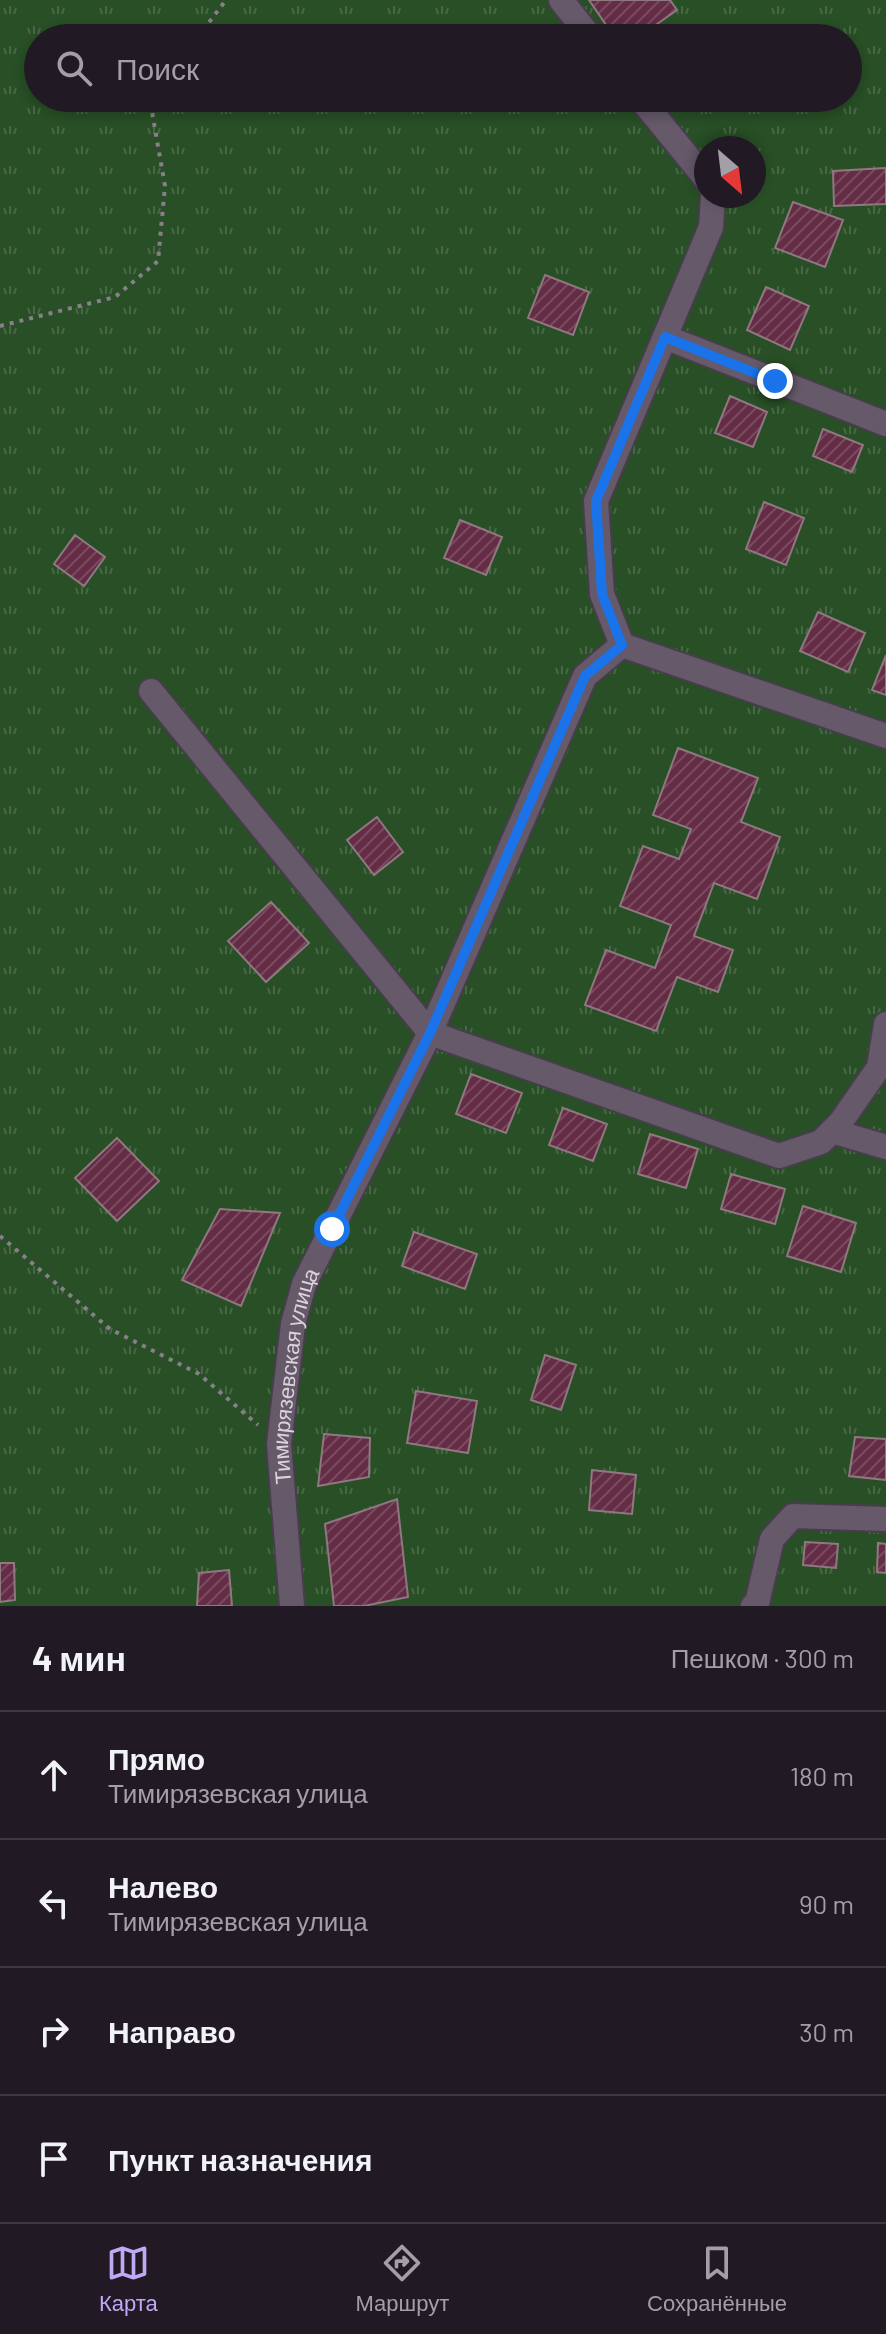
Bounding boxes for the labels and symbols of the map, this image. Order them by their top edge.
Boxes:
north arrow [694,136,766,208]
route end [757,363,793,399]
route start [314,1211,350,1247]
street label: Тимирязевская улица [266,1262,324,1485]

